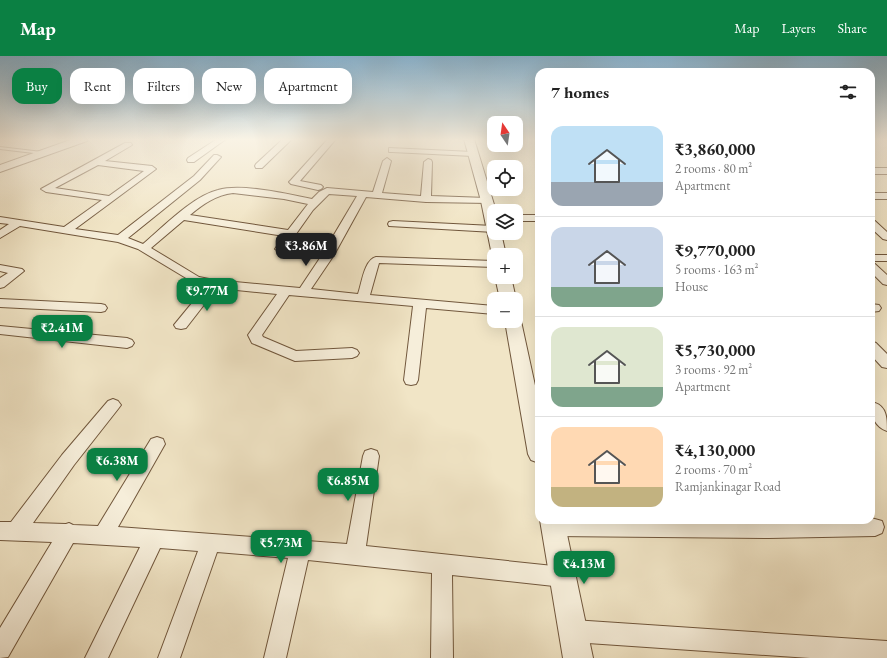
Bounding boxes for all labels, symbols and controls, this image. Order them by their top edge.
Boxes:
text: Map [20,16,56,41]
text: Map [734,19,759,37]
text: Layers [781,19,816,37]
text: Share [838,19,867,37]
chip: Buy [12,68,62,104]
chip: Rent [70,68,125,104]
chip: Filters [133,68,194,104]
chip: New [202,68,256,104]
chip: Apartment [264,68,352,104]
text: 7 homes [551,81,609,103]
icon: filters [837,81,859,103]
north arrow [487,116,523,152]
map controls [487,116,523,328]
text: ₹3,860,000 [675,138,755,160]
icon: home [583,142,631,190]
button: locate [487,160,523,196]
text: 2 rooms · 80 m² [675,160,752,177]
text: Apartment [675,177,730,194]
button: layers [487,204,523,240]
pin: ₹3.86M [273,233,339,267]
text: ₹3.86M [285,237,327,254]
text: ₹9,770,000 [675,239,755,261]
icon: home [583,243,631,291]
button: + [487,248,523,284]
text: 5 rooms · 163 m² [675,261,759,278]
pin: ₹9.77M [174,278,240,312]
text: House [675,278,708,295]
text: ₹9.77M [186,282,228,299]
button: − [487,292,523,328]
pin: ₹2.41M [29,315,95,349]
text: ₹2.41M [41,319,83,336]
text: ₹5,730,000 [675,339,755,361]
icon: home [583,343,631,391]
text: 3 rooms · 92 m² [675,361,752,378]
text: Apartment [675,378,730,395]
text: ₹4,130,000 [675,439,755,461]
icon: home [583,443,631,491]
pin: ₹6.38M [84,448,150,482]
text: ₹6.38M [96,452,138,469]
text: 2 rooms · 70 m² [675,461,752,478]
pin: ₹6.85M [315,468,381,502]
text: ₹6.85M [327,472,369,489]
text: Ramjankinagar Road [675,478,781,495]
pin: ₹5.73M [248,530,314,564]
text: ₹5.73M [260,534,302,551]
pin: ₹4.13M [551,551,617,585]
text: ₹4.13M [563,555,605,572]

